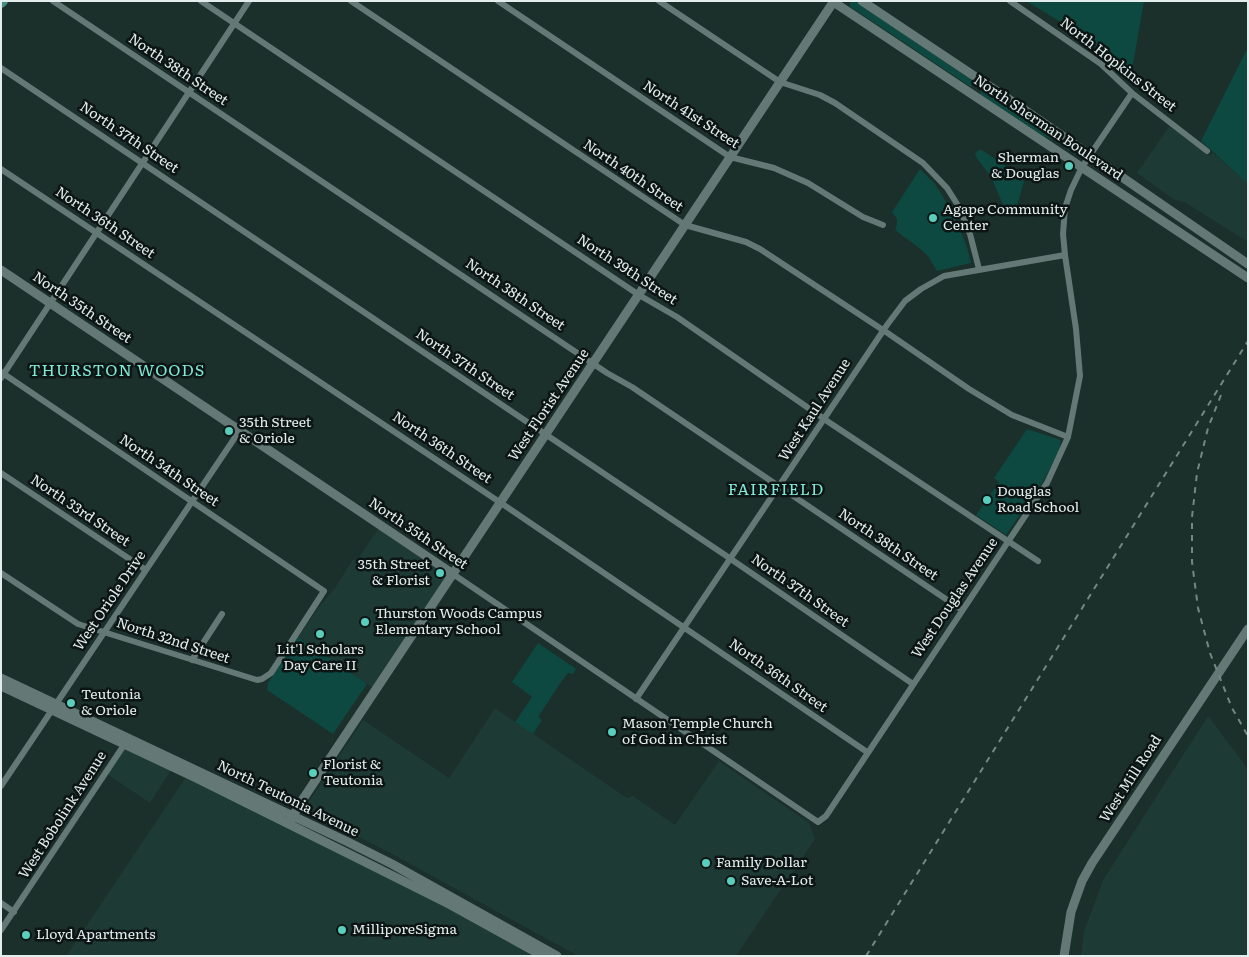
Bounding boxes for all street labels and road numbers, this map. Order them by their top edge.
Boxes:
street label: North Hopkins Street [1056,14,1180,116]
street label: North 38th Street [125,30,231,110]
street label: North Sherman Boulevard [970,72,1126,184]
street label: North 41st Street [640,78,742,152]
street label: North 37th Street [76,99,182,177]
street label: North 40th Street [580,136,686,216]
street label: North 36th Street [52,184,158,262]
street label: North 39th Street [574,231,680,309]
street label: North 38th Street [462,255,568,335]
street label: North 35th Street [29,269,135,347]
street label: North 37th Street [412,326,518,404]
street label: West Florist Avenue [505,346,593,464]
street label: West Kaul Avenue [776,356,854,464]
street label: North 36th Street [389,409,495,487]
street label: North 34th Street [116,431,222,511]
street label: North 33rd Street [27,472,133,550]
street label: North 35th Street [365,495,471,573]
street label: North 38th Street [835,505,941,585]
street label: West Douglas Avenue [908,535,1002,661]
street label: West Oriole Drive [70,548,150,654]
street label: North 37th Street [748,551,852,631]
street label: North 32nd Street [114,615,232,667]
street label: North 36th Street [726,636,830,716]
street label: West Mill Road [1097,732,1165,826]
street label: West Bobolink Avenue [16,748,110,882]
street label: North Teutonia Avenue [214,757,362,841]

